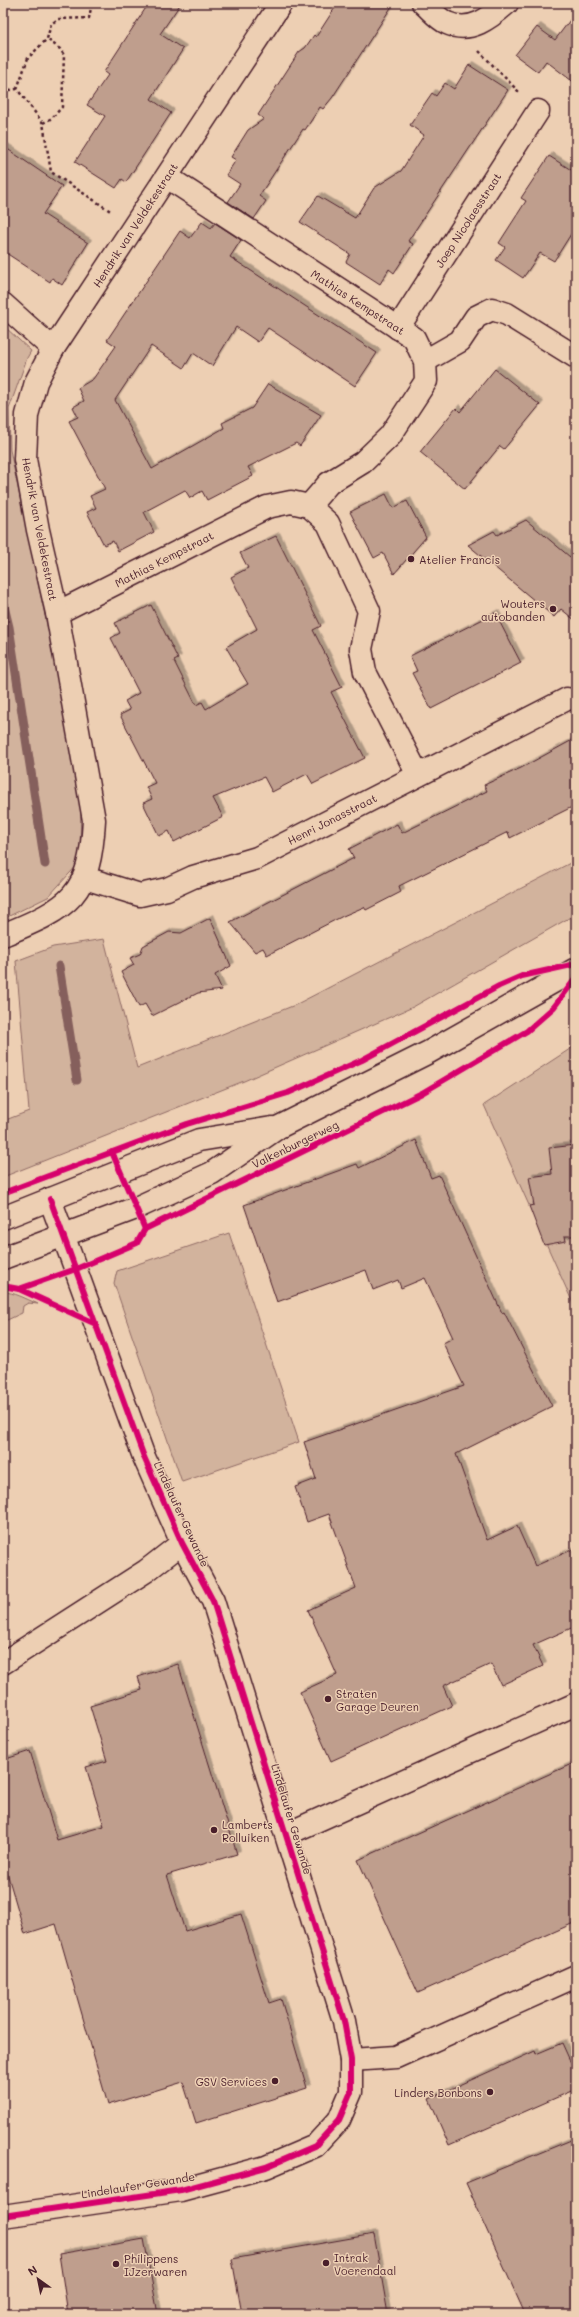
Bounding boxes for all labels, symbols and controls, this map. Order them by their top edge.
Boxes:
street label: Hendrik van Veldekestraat [89,160,181,290]
street label: Joep Nicolaesstraat [432,170,504,270]
street label: Mathias Kempstraat [308,266,408,338]
street label: Hendrik van Veldekestraat [19,456,61,602]
street label: Mathias Kempstraat [112,527,216,590]
place label: Atelier Francis [419,552,500,567]
marker: Atelier Francis [406,554,416,564]
place label: Wouters autobanden [481,596,545,624]
marker: Wouters autobanden [548,604,558,614]
street label: Henri Jonasstraat [285,790,379,848]
street label: Valkenburgerweg [249,1117,341,1171]
street label: Lindelaufer Gewande [151,1459,213,1569]
place label: Straten Garage Deuren [336,1686,419,1714]
marker: Straten Garage Deuren [323,1694,333,1704]
street label: Lindelaufer Gewande [268,1762,316,1876]
place label: Lamberts Rolluiken [222,1817,273,1845]
marker: Lamberts Rolluiken [209,1825,219,1835]
place label: GSV Services [196,2074,267,2089]
marker: GSV Services [270,2076,280,2086]
place label: Linders Bonbons [394,2085,482,2100]
marker: Linders Bonbons [485,2087,495,2097]
street label: Lindelaufer Gewande [80,2169,196,2201]
place label: Intrak Voerendaal [334,2250,396,2278]
place label: Philippens IJzerwaren [124,2251,187,2279]
marker: Intrak Voerendaal [321,2258,331,2268]
north arrow [18,2259,58,2299]
marker: Philippens IJzerwaren [111,2259,121,2269]
text: N [25,2262,40,2279]

